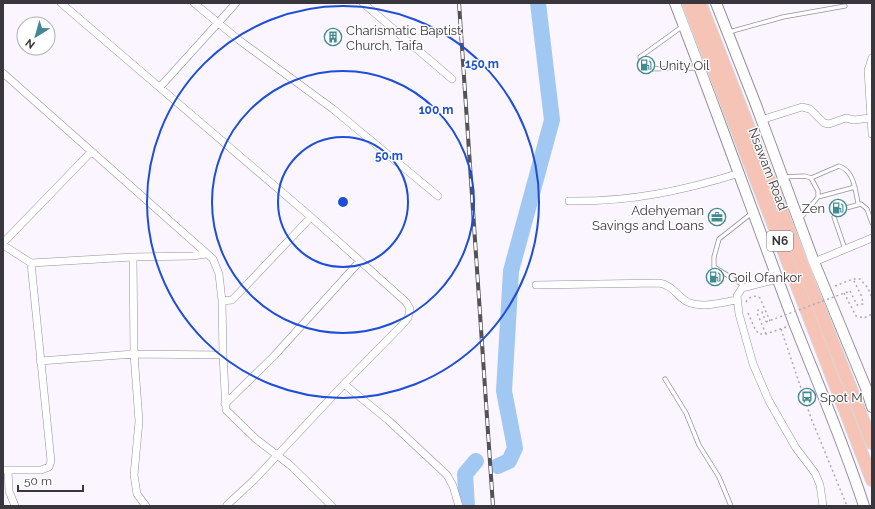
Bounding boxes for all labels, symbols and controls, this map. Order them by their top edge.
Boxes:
north arrow [16,16,56,56]
place label: Charismatic Baptist Church, Taifa [346,23,462,53]
building icon: Charismatic Baptist Church, Taifa [323,27,343,47]
text: N [23,36,38,51]
fuel station icon: Unity Oil [636,55,656,75]
text: 150 m [465,57,499,71]
place label: Unity Oil [659,58,710,73]
text: 100 m [419,103,453,117]
street label: Nsawam Road [745,126,791,212]
text: 50 m [375,149,403,163]
centre of rings [336,195,350,209]
fuel station icon: Zen [828,198,848,218]
place label: Zen [802,201,825,216]
place label: Adehyeman Savings and Loans [592,203,704,233]
office icon: Adehyeman Savings and Loans [707,207,727,227]
road number: N6 [767,231,793,251]
fuel station icon: Goil Ofankor [705,267,725,287]
place label: Goil Ofankor [728,270,802,285]
bus stop icon: Spot M [797,387,817,407]
place label: Spot M [820,390,863,405]
scale bar [18,467,83,493]
text: 50 m [24,474,52,488]

